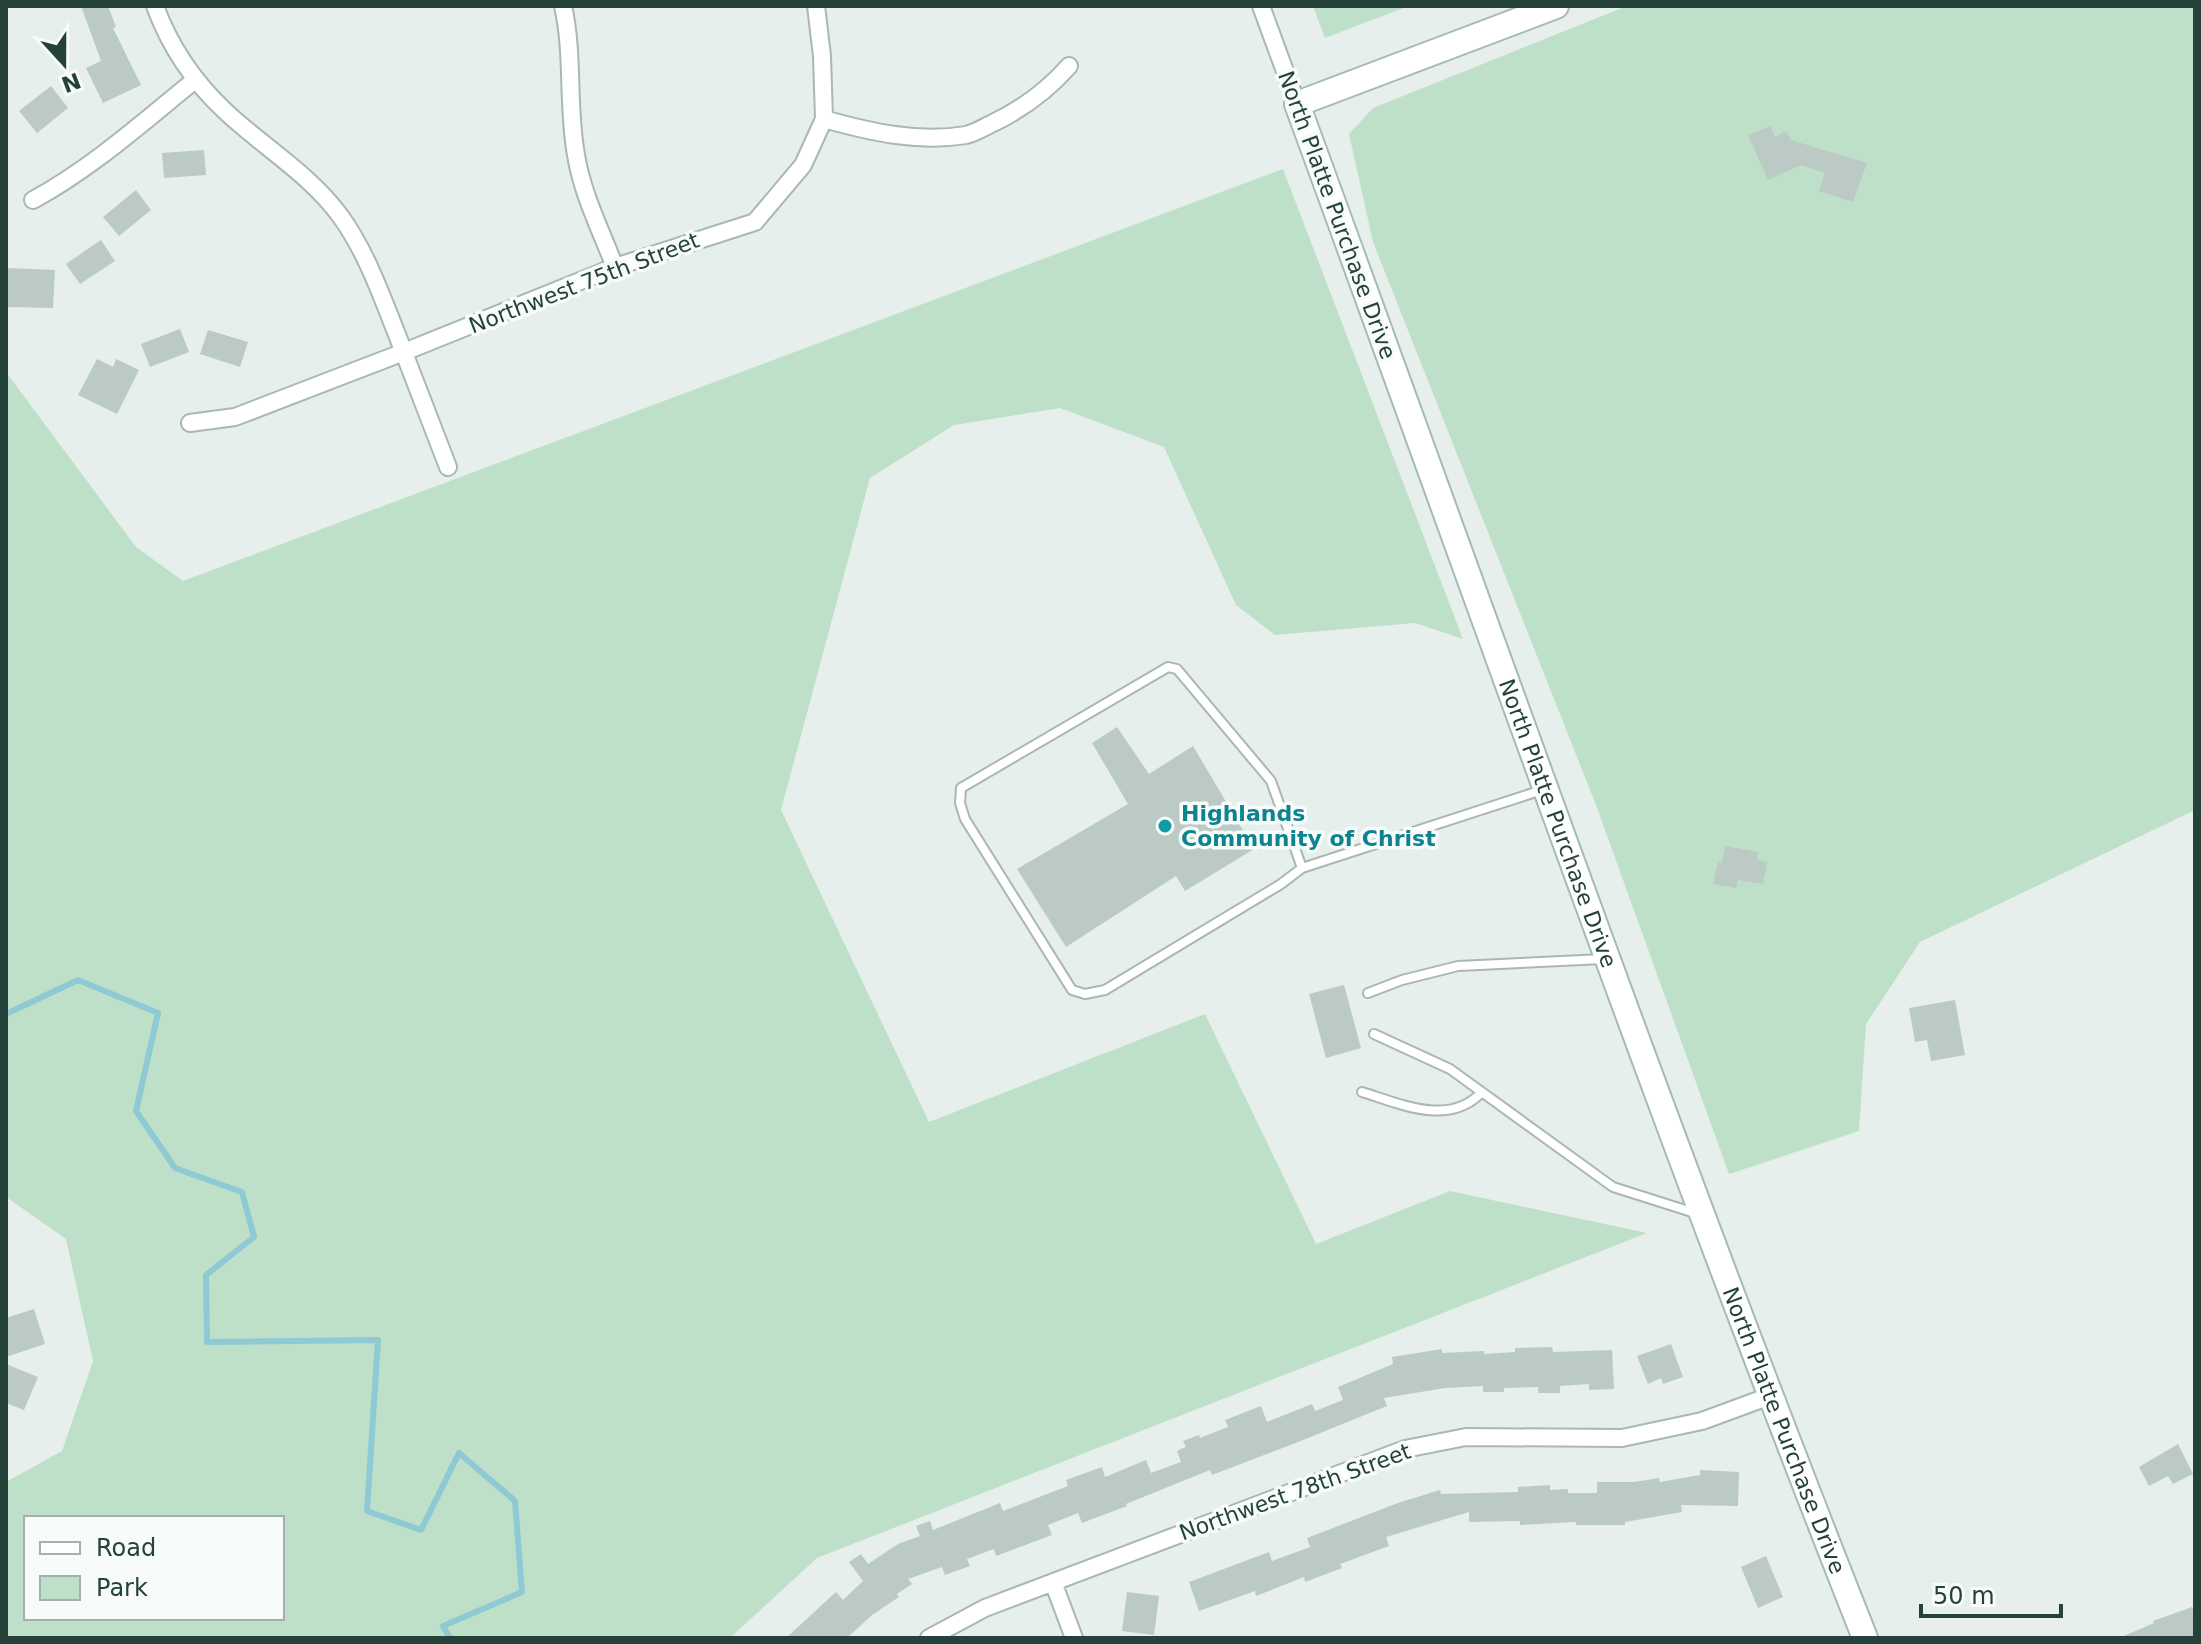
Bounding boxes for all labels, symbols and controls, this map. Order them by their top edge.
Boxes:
north arrow [24,24,104,104]
text: N [58,67,84,97]
street label: North Platte Purchase Drive [1273,68,1401,362]
street label: Northwest 75th Street [465,227,703,338]
street label: North Platte Purchase Drive [1494,676,1622,971]
place label: Highlands Community of Christ [1181,801,1436,851]
marker: Highlands Community of Christ [1156,817,1174,835]
street label: North Platte Purchase Drive [1718,1284,1851,1577]
street label: Northwest 78th Street [1176,1438,1415,1546]
legend [24,1516,284,1620]
text: Road [96,1534,156,1562]
scale bar [1921,1568,2061,1618]
text: Park [96,1574,148,1602]
text: 50 m [1933,1582,1995,1610]

